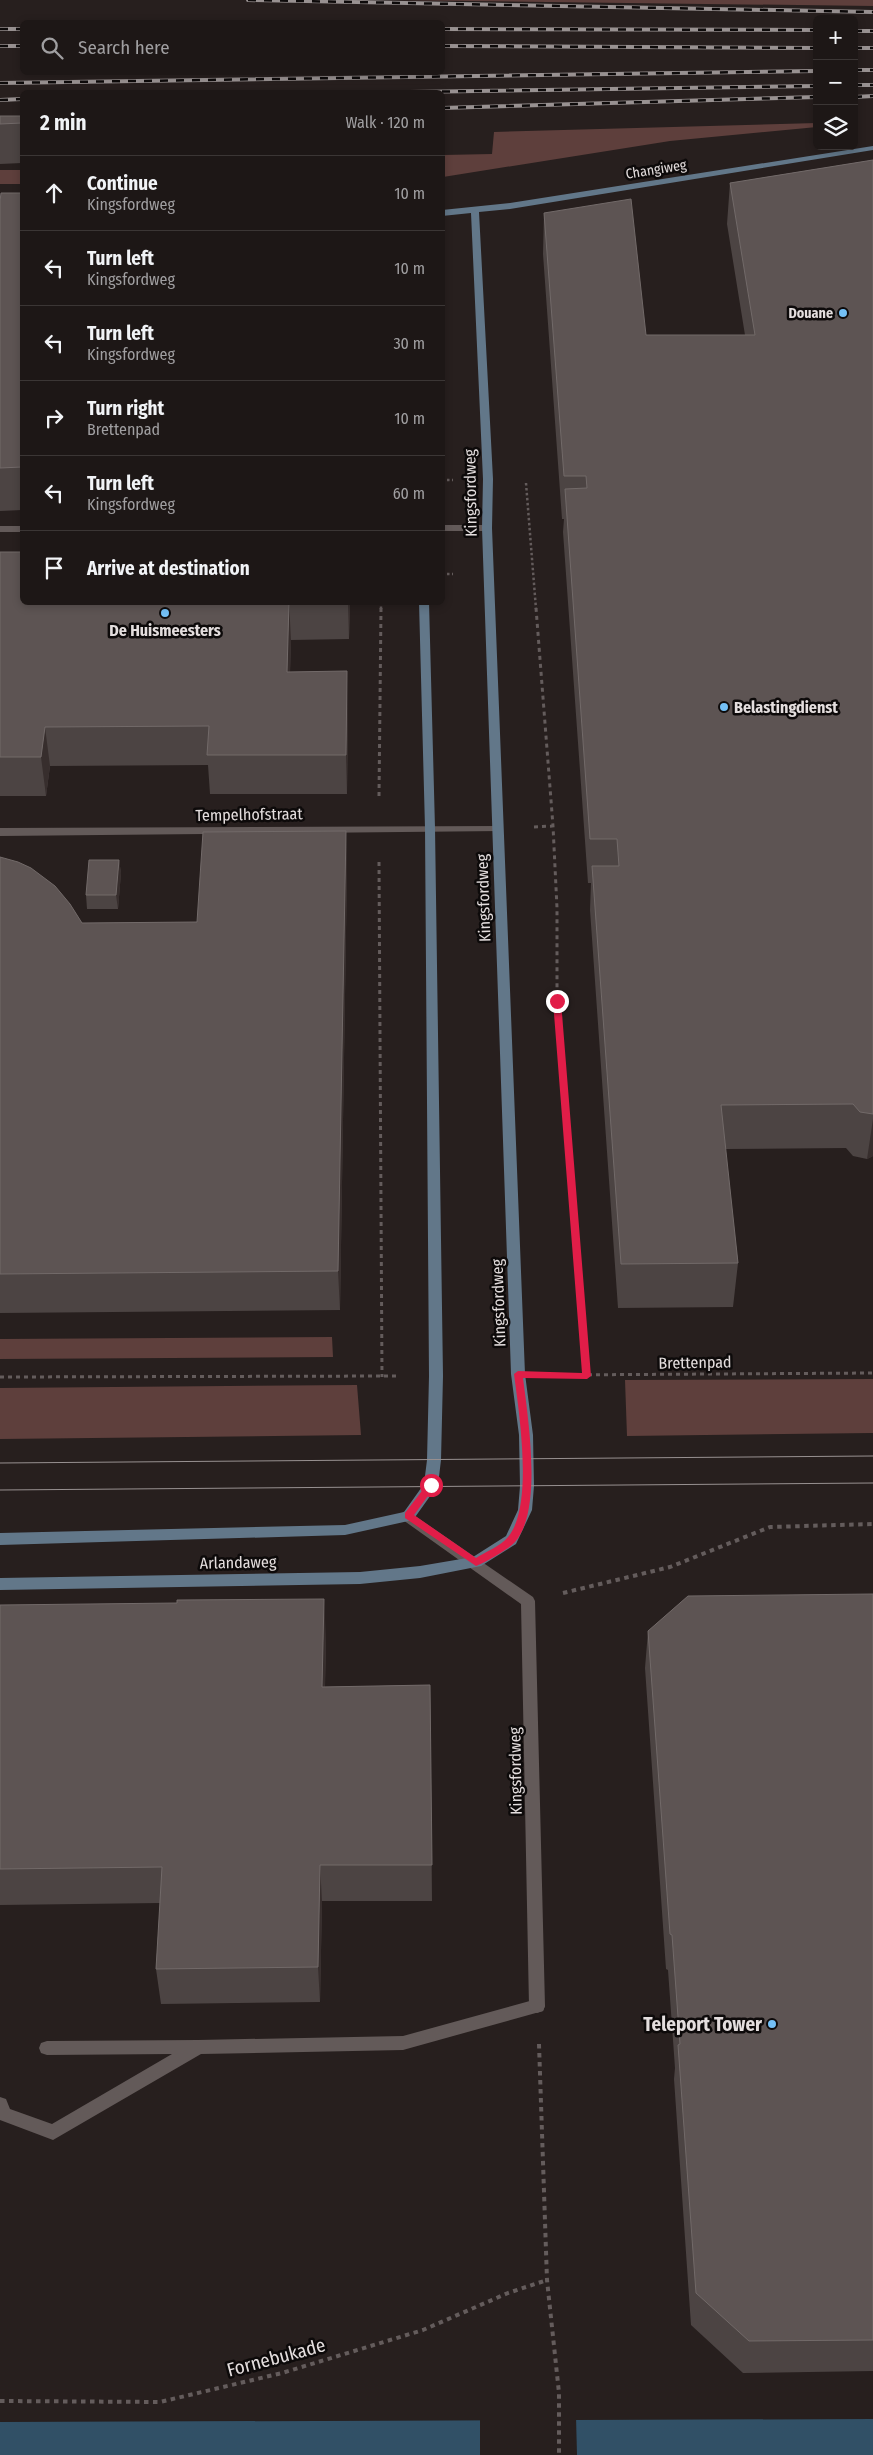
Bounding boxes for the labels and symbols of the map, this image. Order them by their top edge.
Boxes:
street label: Changiweg [624,156,688,183]
place label: Douane [789,305,833,322]
marker: Douane [837,307,849,319]
street label: Kingsfordweg [460,448,481,537]
marker: De Huismeesters [159,607,171,619]
place label: De Huismeesters [109,621,221,640]
place label: Belastingdienst [734,698,838,717]
marker: Belastingdienst [718,701,730,713]
street label: Tempelhofstraat [195,804,303,825]
street label: Kingsfordweg [472,853,495,942]
route end [546,990,569,1013]
street label: Kingsfordweg [487,1258,510,1347]
street label: Brettenpad [658,1352,732,1373]
route start [420,1474,443,1497]
street label: Arlandaweg [200,1552,277,1573]
street label: Kingsfordweg [505,1726,526,1815]
place label: Teleport Tower [643,2013,763,2036]
marker: Teleport Tower [766,2018,778,2030]
street label: Fornebukade [224,2333,328,2382]

